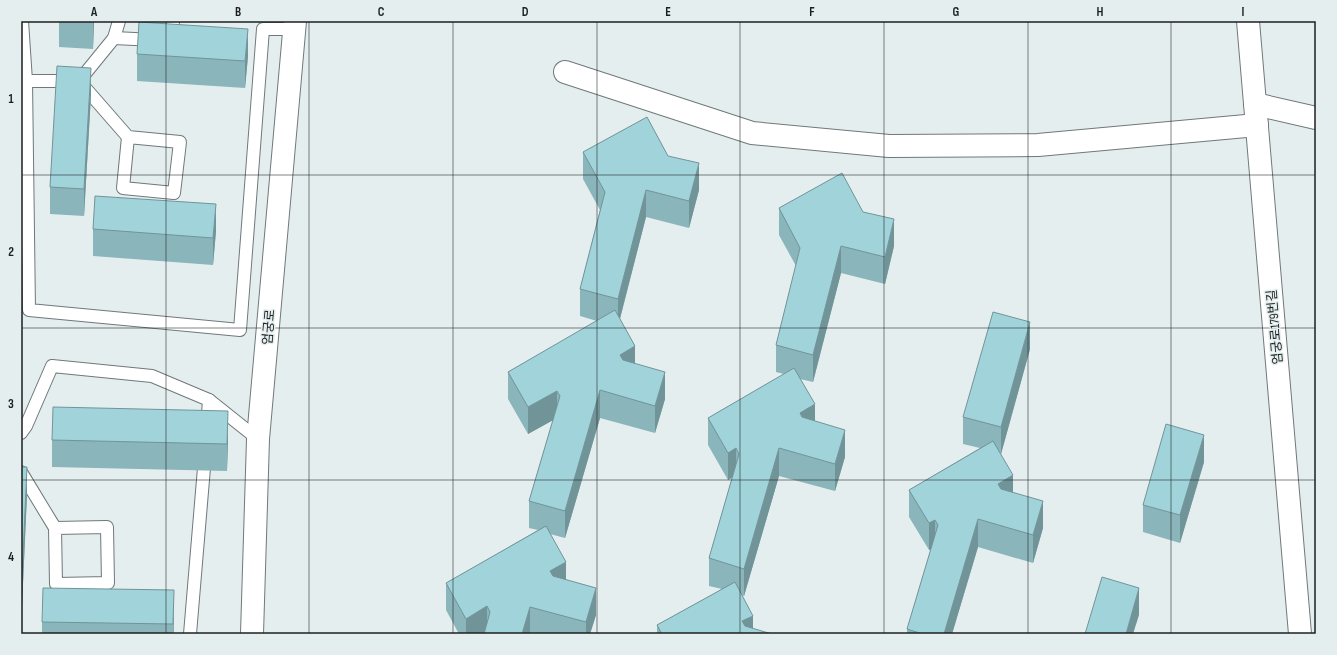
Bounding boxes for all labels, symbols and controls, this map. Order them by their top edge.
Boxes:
text: A [90,4,98,20]
text: B [235,4,241,20]
text: C [378,4,385,20]
text: D [522,4,529,20]
text: E [665,4,671,20]
text: F [809,4,815,20]
text: G [953,4,960,20]
text: H [1097,4,1104,20]
text: I [1242,4,1245,20]
text: 1 [8,91,14,107]
text: 2 [8,244,14,260]
street label: 엄궁로179번길 [1264,289,1286,365]
street label: 엄궁로 [259,308,279,346]
text: 3 [8,396,14,412]
text: 4 [8,549,14,565]

